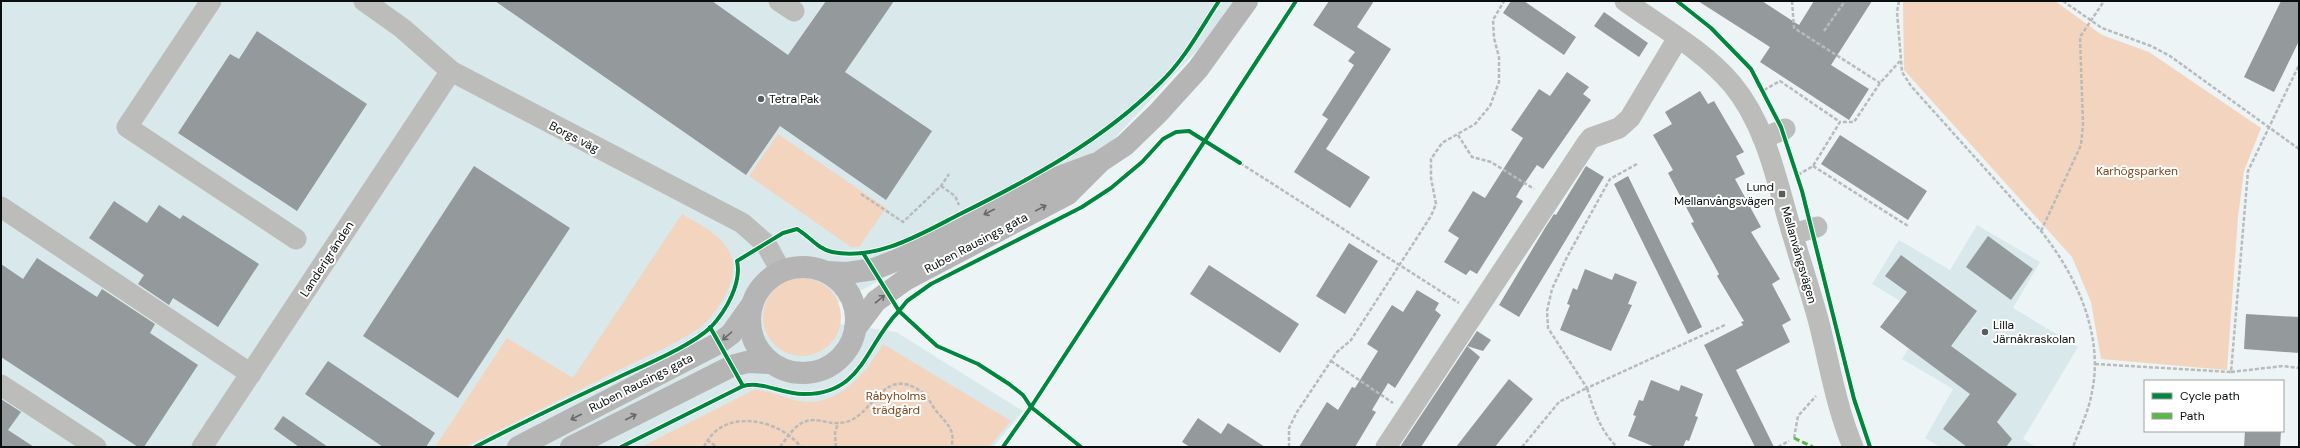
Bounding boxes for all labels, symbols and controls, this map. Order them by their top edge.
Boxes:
place label: Tetra Pak [769,91,819,107]
marker: Tetra Pak [756,94,766,104]
street label: Borgs väg [546,118,602,156]
park label: Karhögsparken [2096,163,2178,179]
place label: Lund Mellanvångsvägen [1674,179,1774,209]
marker: Lund Mellanvångsvägen [1777,189,1787,199]
one-way arrow [1035,204,1047,212]
street label: Mellanvångsvägen [1778,205,1821,305]
street label: Ruben Rausings gata [922,209,1030,277]
one-way arrow [983,209,995,217]
street label: Landerigränden [297,218,358,300]
one-way arrow [874,295,885,303]
place label: Lilla Järnåkraskolan [1993,317,2075,347]
marker: Lilla Järnåkraskolan [1980,327,1990,337]
one-way arrow [723,331,733,340]
street label: Ruben Rausings gata [586,350,696,416]
legend [2144,380,2284,432]
park label: Råbyholms trädgård [866,388,926,418]
text: Cycle path [2180,388,2240,404]
text: Path [2180,408,2205,424]
one-way arrow [625,413,637,420]
one-way arrow [570,414,582,421]

